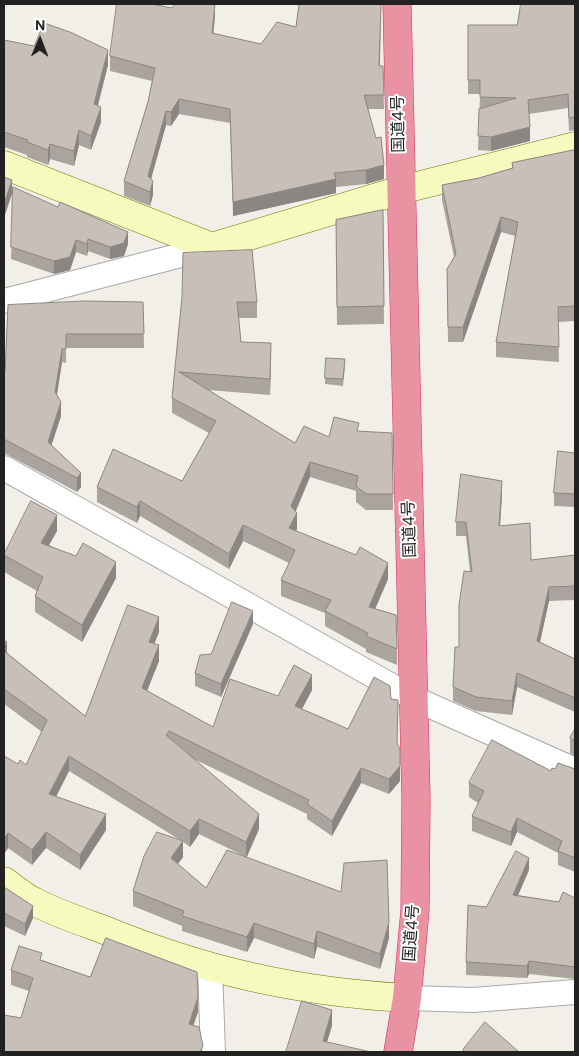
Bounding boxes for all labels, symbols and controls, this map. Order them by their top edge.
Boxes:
north arrow [15,15,65,65]
text: N [35,16,46,34]
street label: 国道4号 [389,95,409,153]
street label: 国道4号 [399,500,421,558]
street label: 国道4号 [400,904,424,962]

